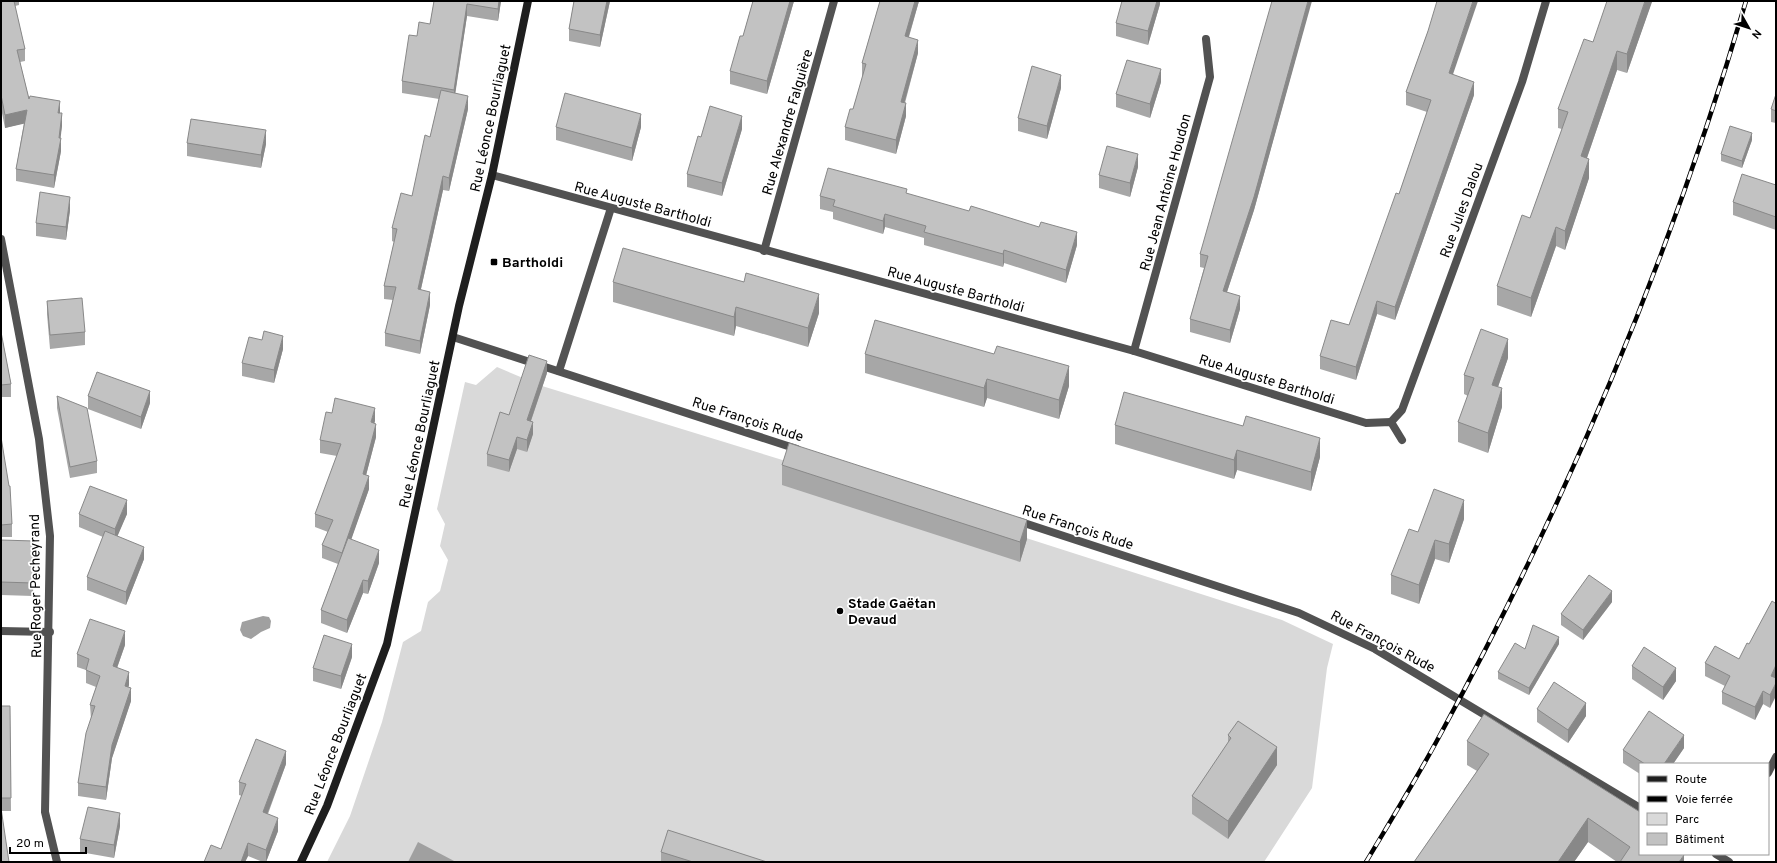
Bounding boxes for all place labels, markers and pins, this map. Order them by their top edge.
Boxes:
place label: Bartholdi [502,255,563,272]
marker: Bartholdi [489,257,499,267]
place label: Stade Gaëtan Devaud [848,596,936,629]
marker: Stade Gaëtan Devaud [835,606,845,616]

